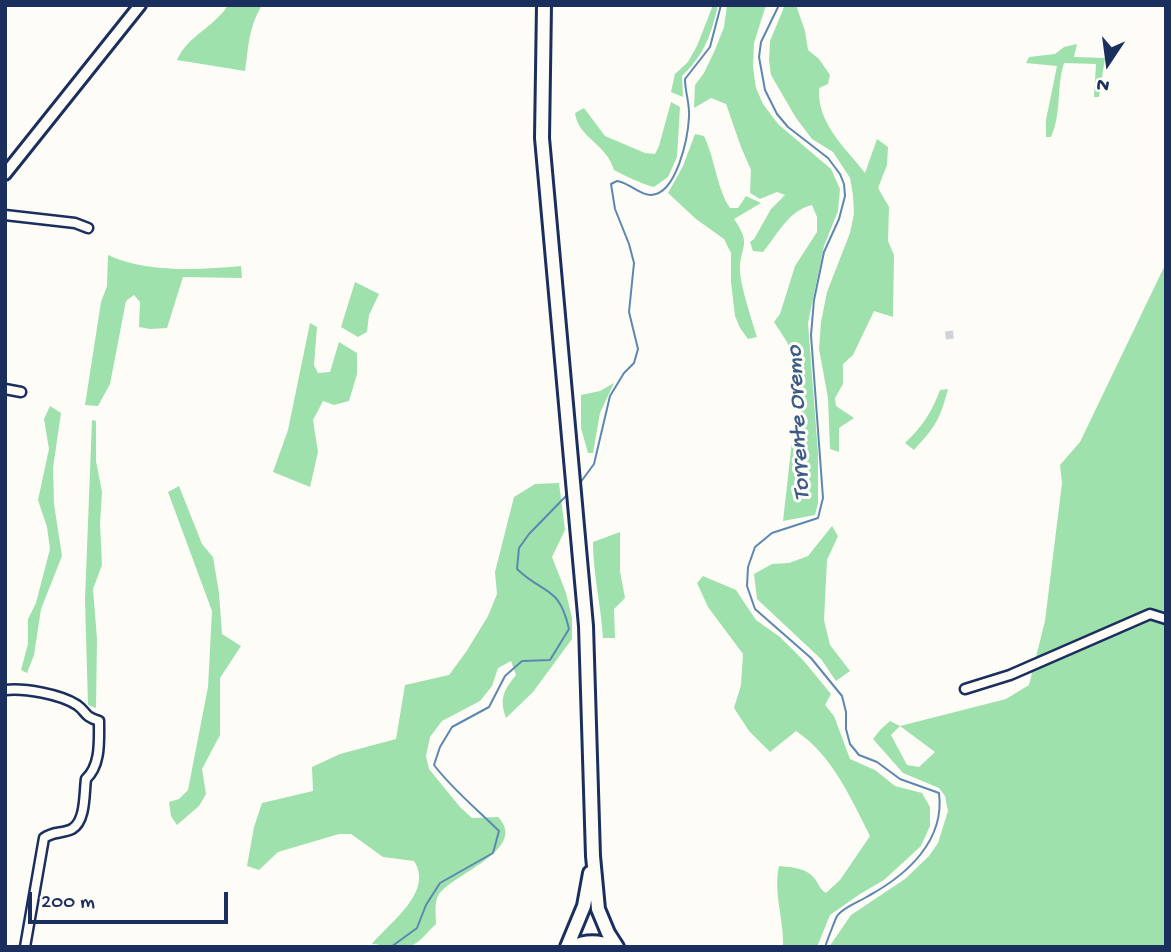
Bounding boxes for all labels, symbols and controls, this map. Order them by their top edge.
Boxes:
north arrow [1073,28,1143,98]
text: N [1095,71,1112,97]
water label: Torrente Oremo [782,345,818,501]
scale bar [32,878,231,922]
text: 200 m [41,891,95,916]

